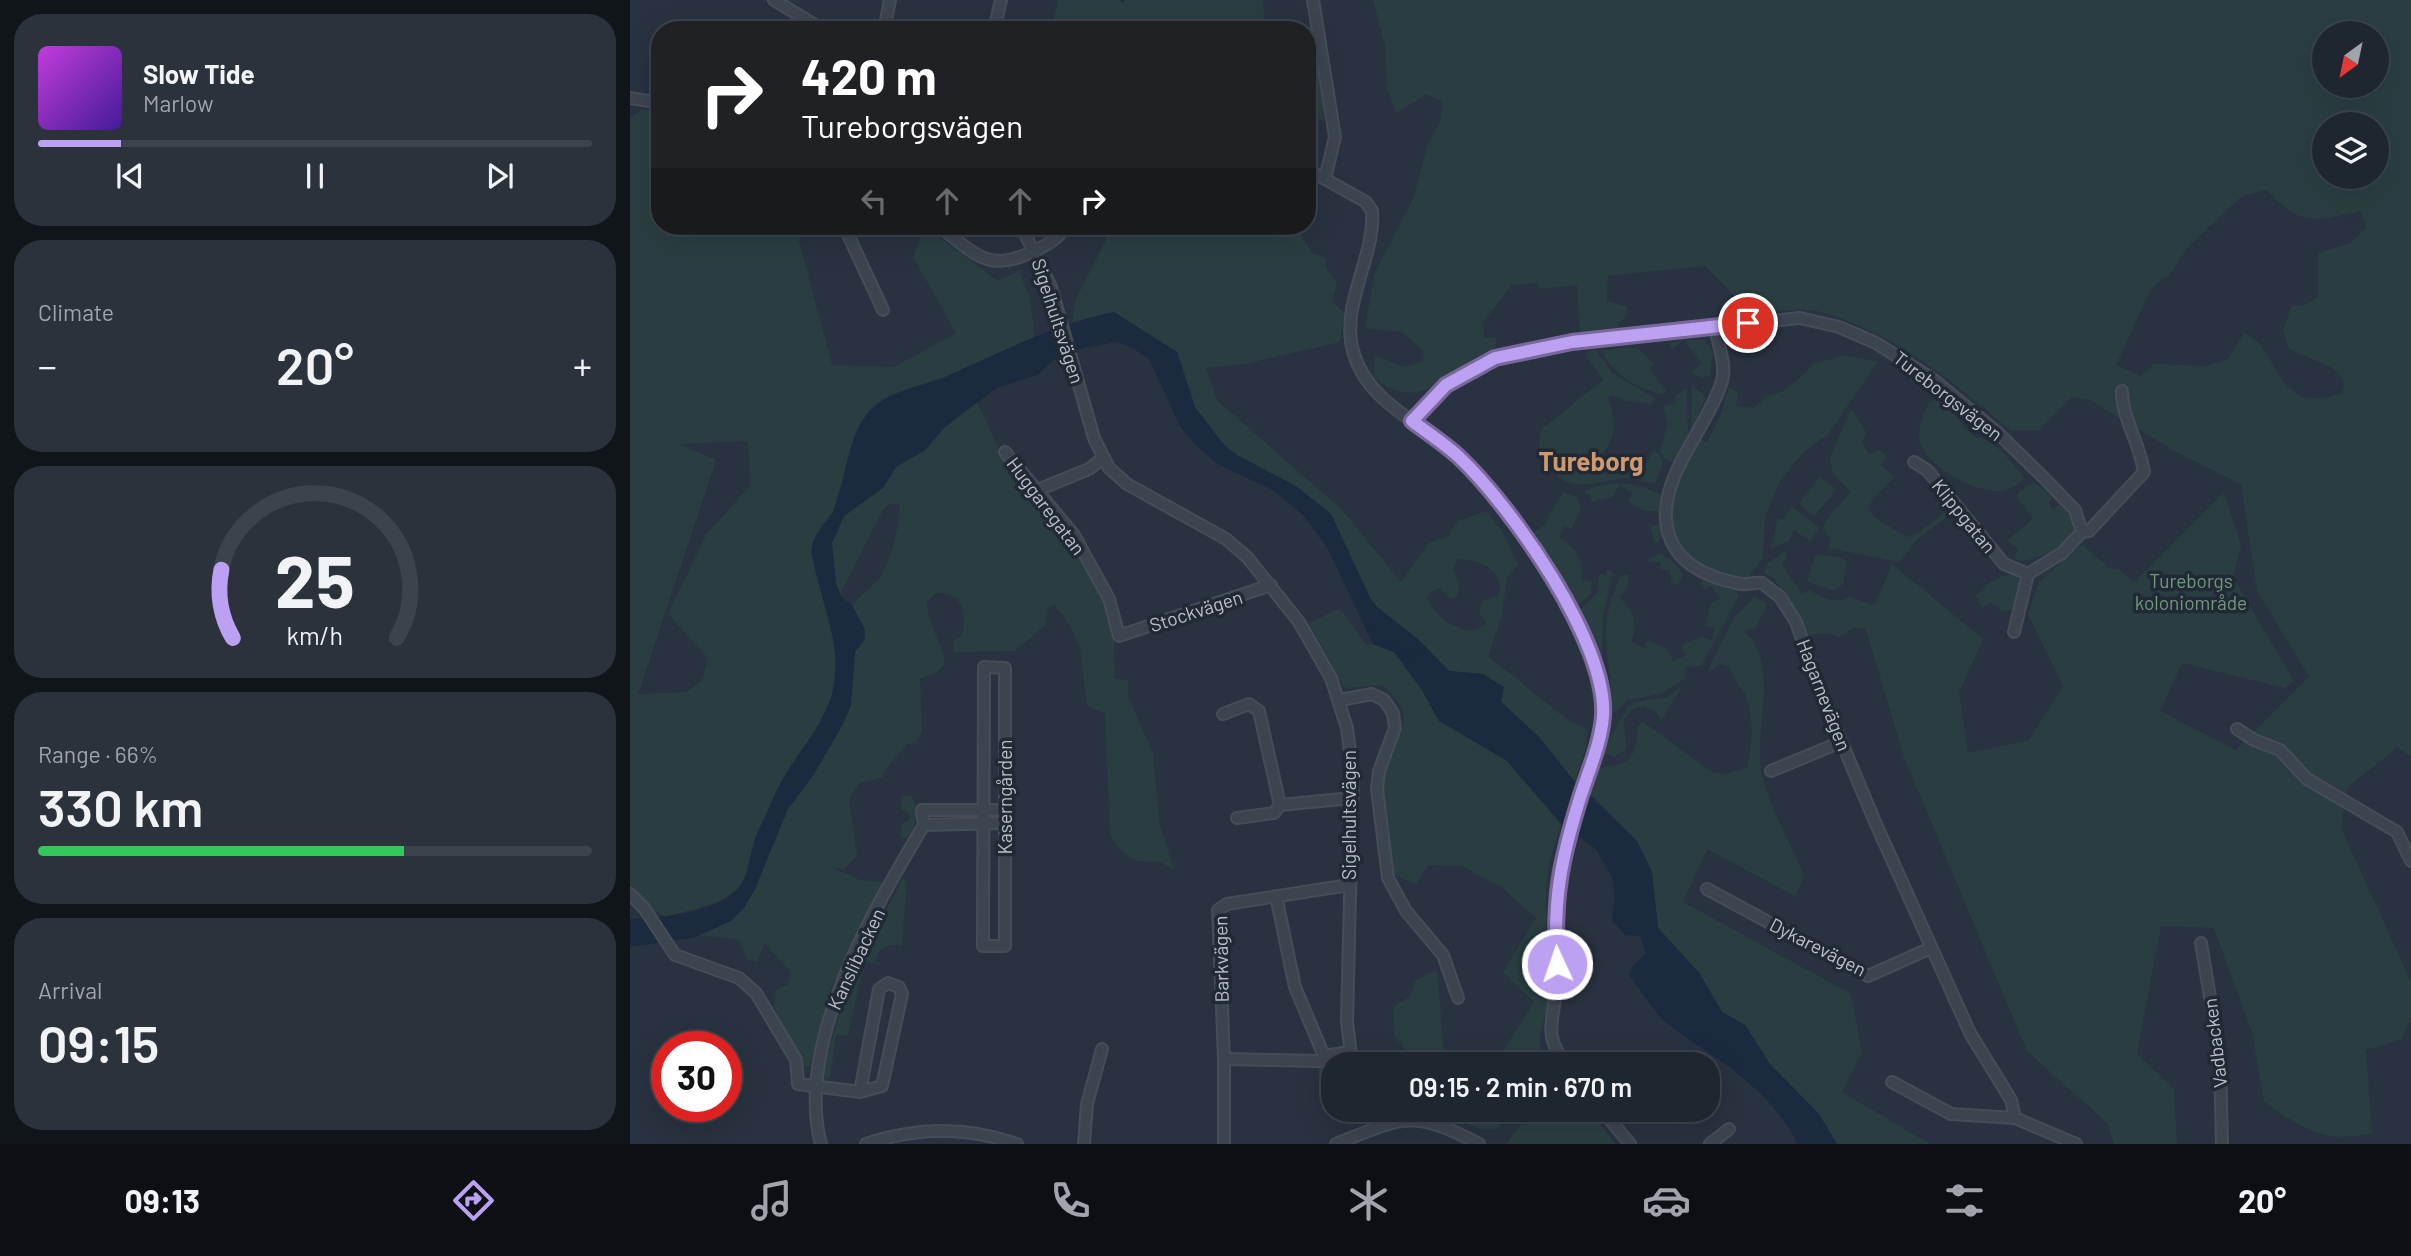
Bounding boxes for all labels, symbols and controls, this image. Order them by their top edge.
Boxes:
north arrow [2312,21,2389,98]
map controls [2312,21,2389,189]
text: 420 m [801,46,937,105]
icon: right [686,49,777,140]
text: Slow Tide [143,58,255,89]
text: Marlow [143,89,214,117]
text: Tureborgsvägen [801,106,1023,144]
button: layers [2312,112,2389,189]
icon: previous [111,157,149,195]
icon: pause [296,157,334,195]
icon: next [481,157,519,195]
icon: left [855,182,893,220]
icon: ahead [928,182,966,220]
icon: ahead [1001,182,1039,220]
icon: right [1074,182,1112,220]
street label: Sigelhultsvägen [1027,256,1089,386]
pin [1718,293,1778,353]
text: Climate [38,298,114,326]
icon: arrive [1729,304,1767,342]
text: 20° [276,333,354,395]
text: − [38,342,57,388]
text: + [573,342,592,388]
street label: Tureborgsvägen [1889,346,2007,445]
district label: Tureborg [1539,445,1643,476]
street label: Huggaregatan [1002,452,1091,559]
street label: Klippgatan [1928,474,2001,557]
text: 25 [275,535,355,623]
park label: Tureborgs koloniområde [2135,569,2247,614]
street label: Stockvägen [1146,585,1245,636]
text: km/h [287,620,343,650]
street label: Hagarnevägen [1793,636,1856,754]
street label: Kaserngården [993,739,1016,855]
text: Range · 66% [38,740,158,768]
street label: Sigelhultsvägen [1337,750,1360,880]
text: 330 km [38,775,203,837]
street label: Kanslibacken [822,904,889,1013]
street label: Dykarevägen [1766,912,1870,981]
street label: Barkvägen [1208,915,1233,1003]
position arrow [1520,927,1594,1001]
text: Arrival [38,976,102,1004]
street label: Vadbacken [2198,997,2231,1089]
text: 09:15 [38,1011,159,1073]
speed limit sign: 30 [651,1031,742,1122]
text: 09:15 · 2 min · 670 m [1409,1071,1632,1102]
icon: directions [449,1176,498,1225]
icon: music [747,1176,796,1225]
icon: phone [1046,1176,1095,1225]
icon: climate [1344,1176,1393,1225]
icon: car [1642,1176,1691,1225]
icon: filters [1940,1176,1989,1225]
text: 09:13 [125,1181,200,1219]
text: 20° [2238,1181,2286,1219]

